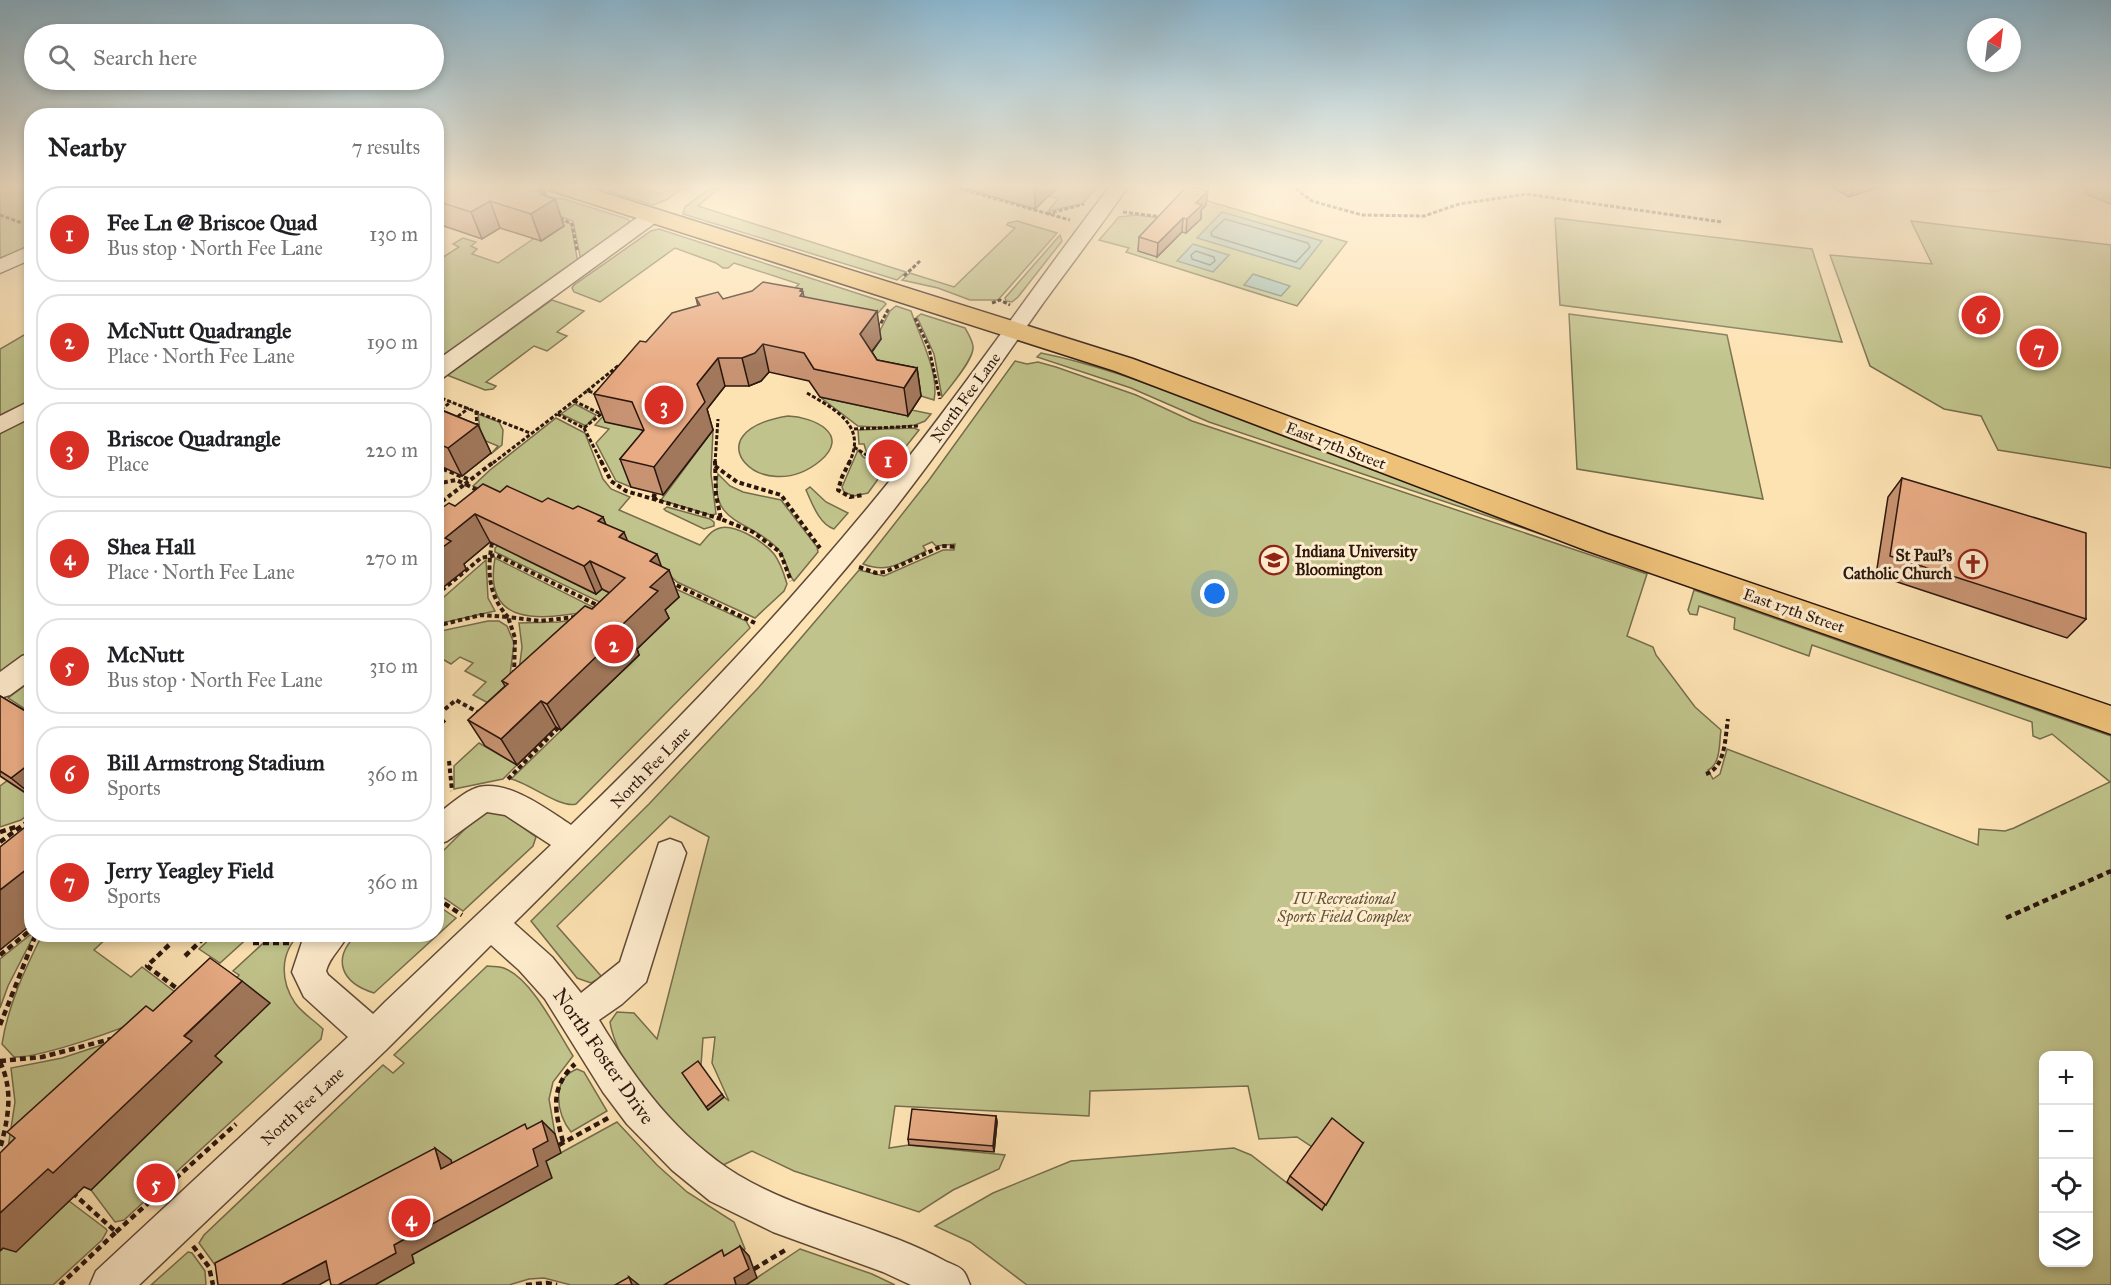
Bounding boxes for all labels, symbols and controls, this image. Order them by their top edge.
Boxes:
north arrow [1967,18,2021,72]
search box [24,24,444,90]
icon: search [45,41,78,74]
text: Search here [93,44,197,71]
text: Nearby [48,131,126,163]
text: 7 results [352,135,420,159]
text: Fee Ln @ Briscoe Quad [107,209,317,236]
text: 1 [66,222,73,246]
text: 130 m [369,222,418,246]
text: Bus stop · North Fee Lane [107,236,323,260]
pin: 6 [1962,292,2000,338]
text: McNutt Quadrangle [107,317,291,344]
pin: 7 [2020,326,2058,370]
text: 2 [65,330,74,354]
text: 190 m [367,330,418,354]
text: Place · North Fee Lane [107,344,295,368]
street label: North Fee Lane [927,348,1004,446]
pin: 3 [644,382,684,428]
street label: East 17th Street [1283,418,1389,473]
text: Briscoe Quadrangle [107,425,281,452]
pin: 1 [868,436,908,482]
text: 3 [66,438,74,462]
text: 220 m [366,438,418,462]
text: Place [107,452,149,476]
text: Shea Hall [107,533,195,560]
place label: Indiana University Bloomington [1295,542,1419,580]
school or university icon: Indiana University Bloomington [1258,544,1290,576]
text: 4 [64,546,75,570]
text: 270 m [365,546,418,570]
place label: St Paul's Catholic Church [1843,546,1952,583]
church icon: St Paul's Catholic Church [1957,548,1989,580]
text: Place · North Fee Lane [107,560,295,584]
your location [1200,579,1229,608]
street label: East 17th Street [1741,584,1847,637]
pin: 2 [594,622,634,666]
text: McNutt [107,641,184,668]
text: 5 [65,654,74,678]
text: 310 m [369,654,418,678]
text: Bus stop · North Fee Lane [107,668,323,692]
street label: North Fee Lane [607,722,694,812]
text: Bill Armstrong Stadium [107,749,325,776]
text: 6 [64,762,75,786]
text: 360 m [367,762,418,786]
text: Sports [107,776,161,800]
text: Jerry Yeagley Field [107,857,274,884]
text: 7 [64,870,75,894]
text: 360 m [367,870,418,894]
text: Sports [107,884,161,908]
park label: IU Recreational Sports Field Complex [1276,889,1412,927]
street label: North Foster Drive [548,983,660,1129]
map controls [2039,1051,2093,1267]
button: + [2039,1051,2093,1105]
street label: North Fee Lane [257,1063,348,1150]
button: − [2039,1105,2093,1159]
button: locate [2039,1159,2093,1213]
pin: 5 [136,1160,176,1206]
pin: 4 [392,1196,430,1240]
button: layers [2039,1213,2093,1267]

